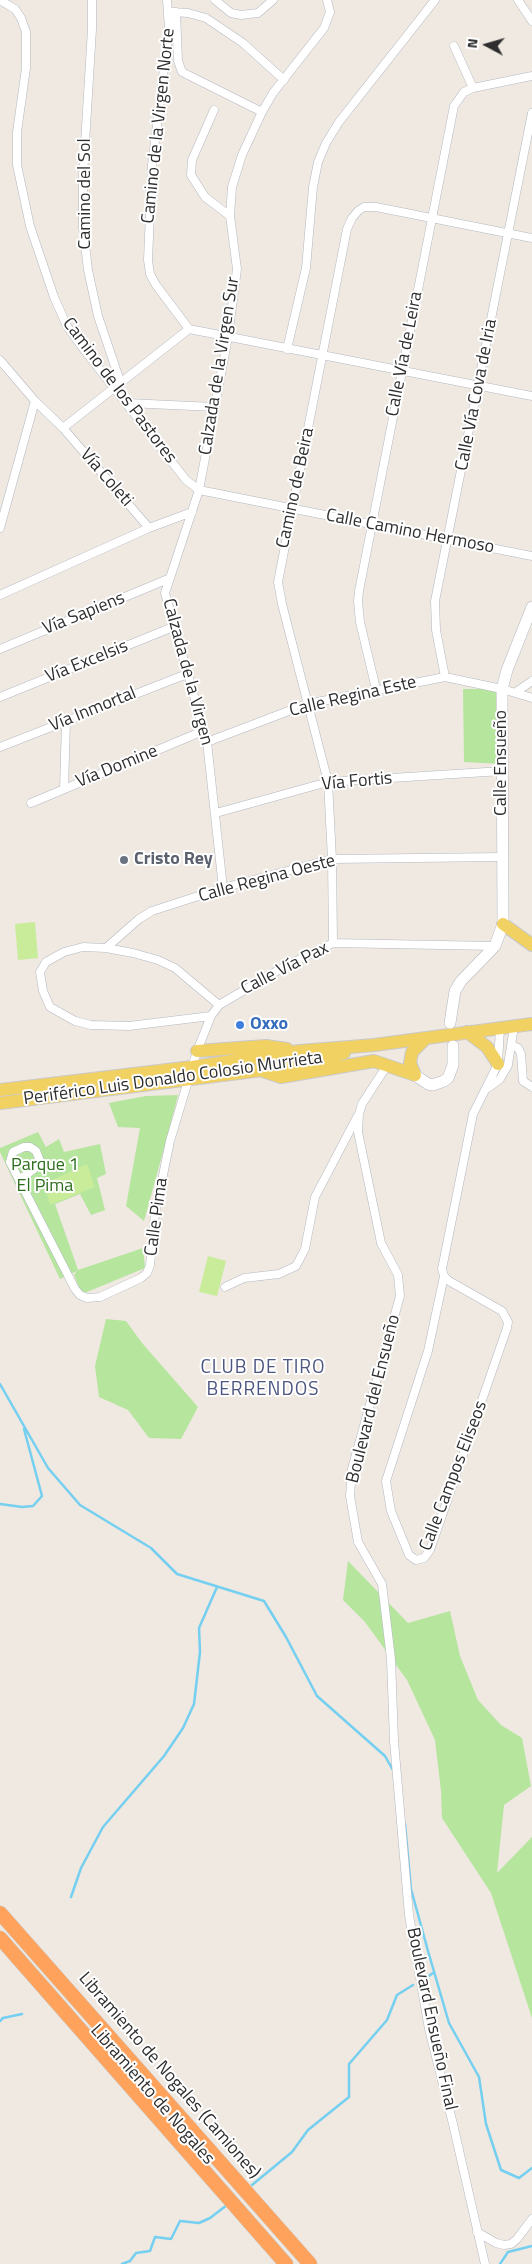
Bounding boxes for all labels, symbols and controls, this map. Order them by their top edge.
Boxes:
north arrow [462,20,512,70]
street label: Camino de la Virgen Norte [138,27,180,225]
text: N [461,37,483,49]
street label: Camino del Sol [75,138,97,250]
street label: Calzada de la Virgen Sur [195,275,245,457]
street label: Calle Vía de Leira [382,290,428,418]
street label: Camino de los Pastores [57,314,181,468]
street label: Calle Vía Cova de Iria [452,317,502,473]
street label: Camino de Beira [273,426,319,550]
street label: Vía Coleti [75,445,137,511]
street label: Calle Camino Hermoso [324,505,496,559]
street label: Vía Sapiens [40,588,128,640]
street label: Calzada de la Virgen [157,596,217,748]
street label: Vía Excelsis [43,636,131,688]
street label: Calle Regina Este [287,672,419,722]
street label: Vía Inmortal [46,683,140,737]
street label: Calle Ensueño [491,710,513,816]
street label: Vía Domine [73,741,161,793]
street label: Vía Fortis [321,768,393,796]
place label: Cristo Rey [134,849,213,871]
street label: Calle Regina Oeste [196,850,338,908]
marker: Cristo Rey [118,854,130,866]
street label: Calle Vía Pax [238,938,332,1000]
place label: Oxxo [250,1014,288,1036]
marker: Oxxo [234,1019,246,1031]
street label: Periférico Luis Donaldo Colosio Murrieta [22,1047,324,1111]
park label: Parque 1 El Pima [11,1155,79,1198]
street label: Calle Pima [141,1176,173,1258]
street label: Boulevard del Ensueño [343,1313,405,1485]
district label: CLUB DE TIRO BERRENDOS [199,1357,327,1401]
street label: Calle Campos Eliseos [415,1398,493,1554]
street label: Boulevard Ensueño Final [401,1926,461,2112]
street label: Libramiento de Nogales (Camiones) [73,1968,265,2184]
street label: Libramiento de Nogales [85,2020,219,2170]

